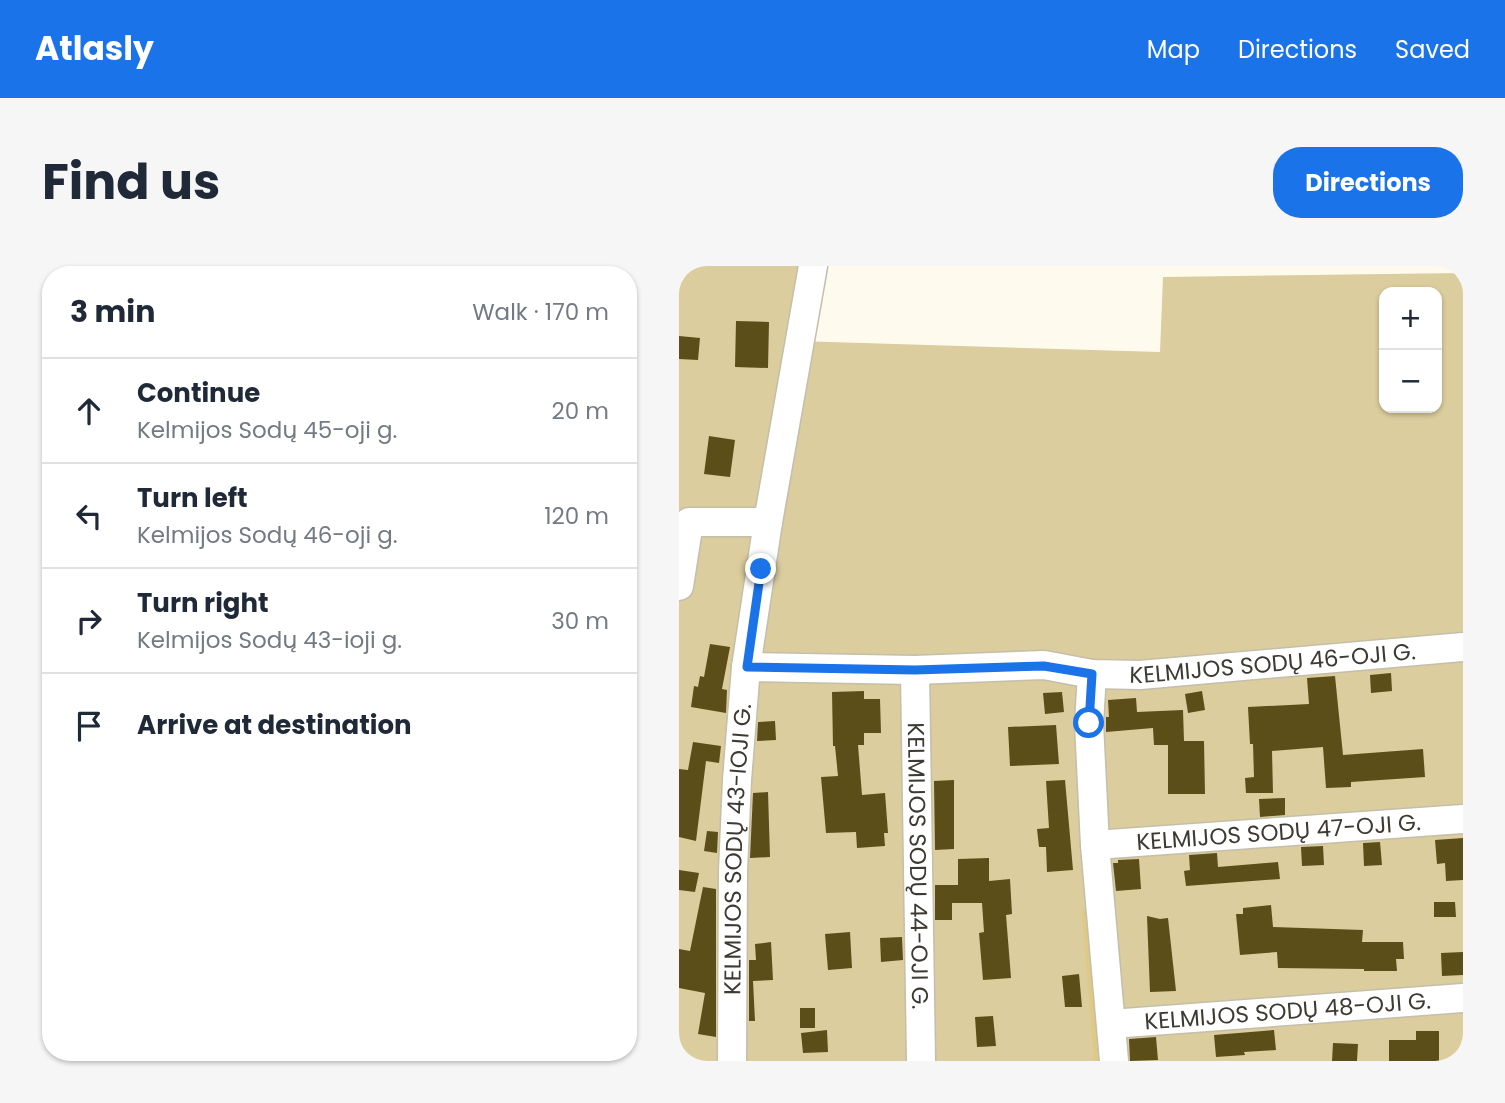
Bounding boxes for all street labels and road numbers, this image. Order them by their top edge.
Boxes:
street label: KELMIJOS SODŲ 46-OJI G. [1129,635,1417,691]
street label: KELMIJOS SODŲ 43-IOJI G. [716,702,759,995]
street label: KELMIJOS SODŲ 44-OJI G. [900,722,936,1010]
street label: KELMIJOS SODŲ 47-OJI G. [1135,806,1422,858]
street label: KELMIJOS SODŲ 48-OJI G. [1143,984,1432,1037]

